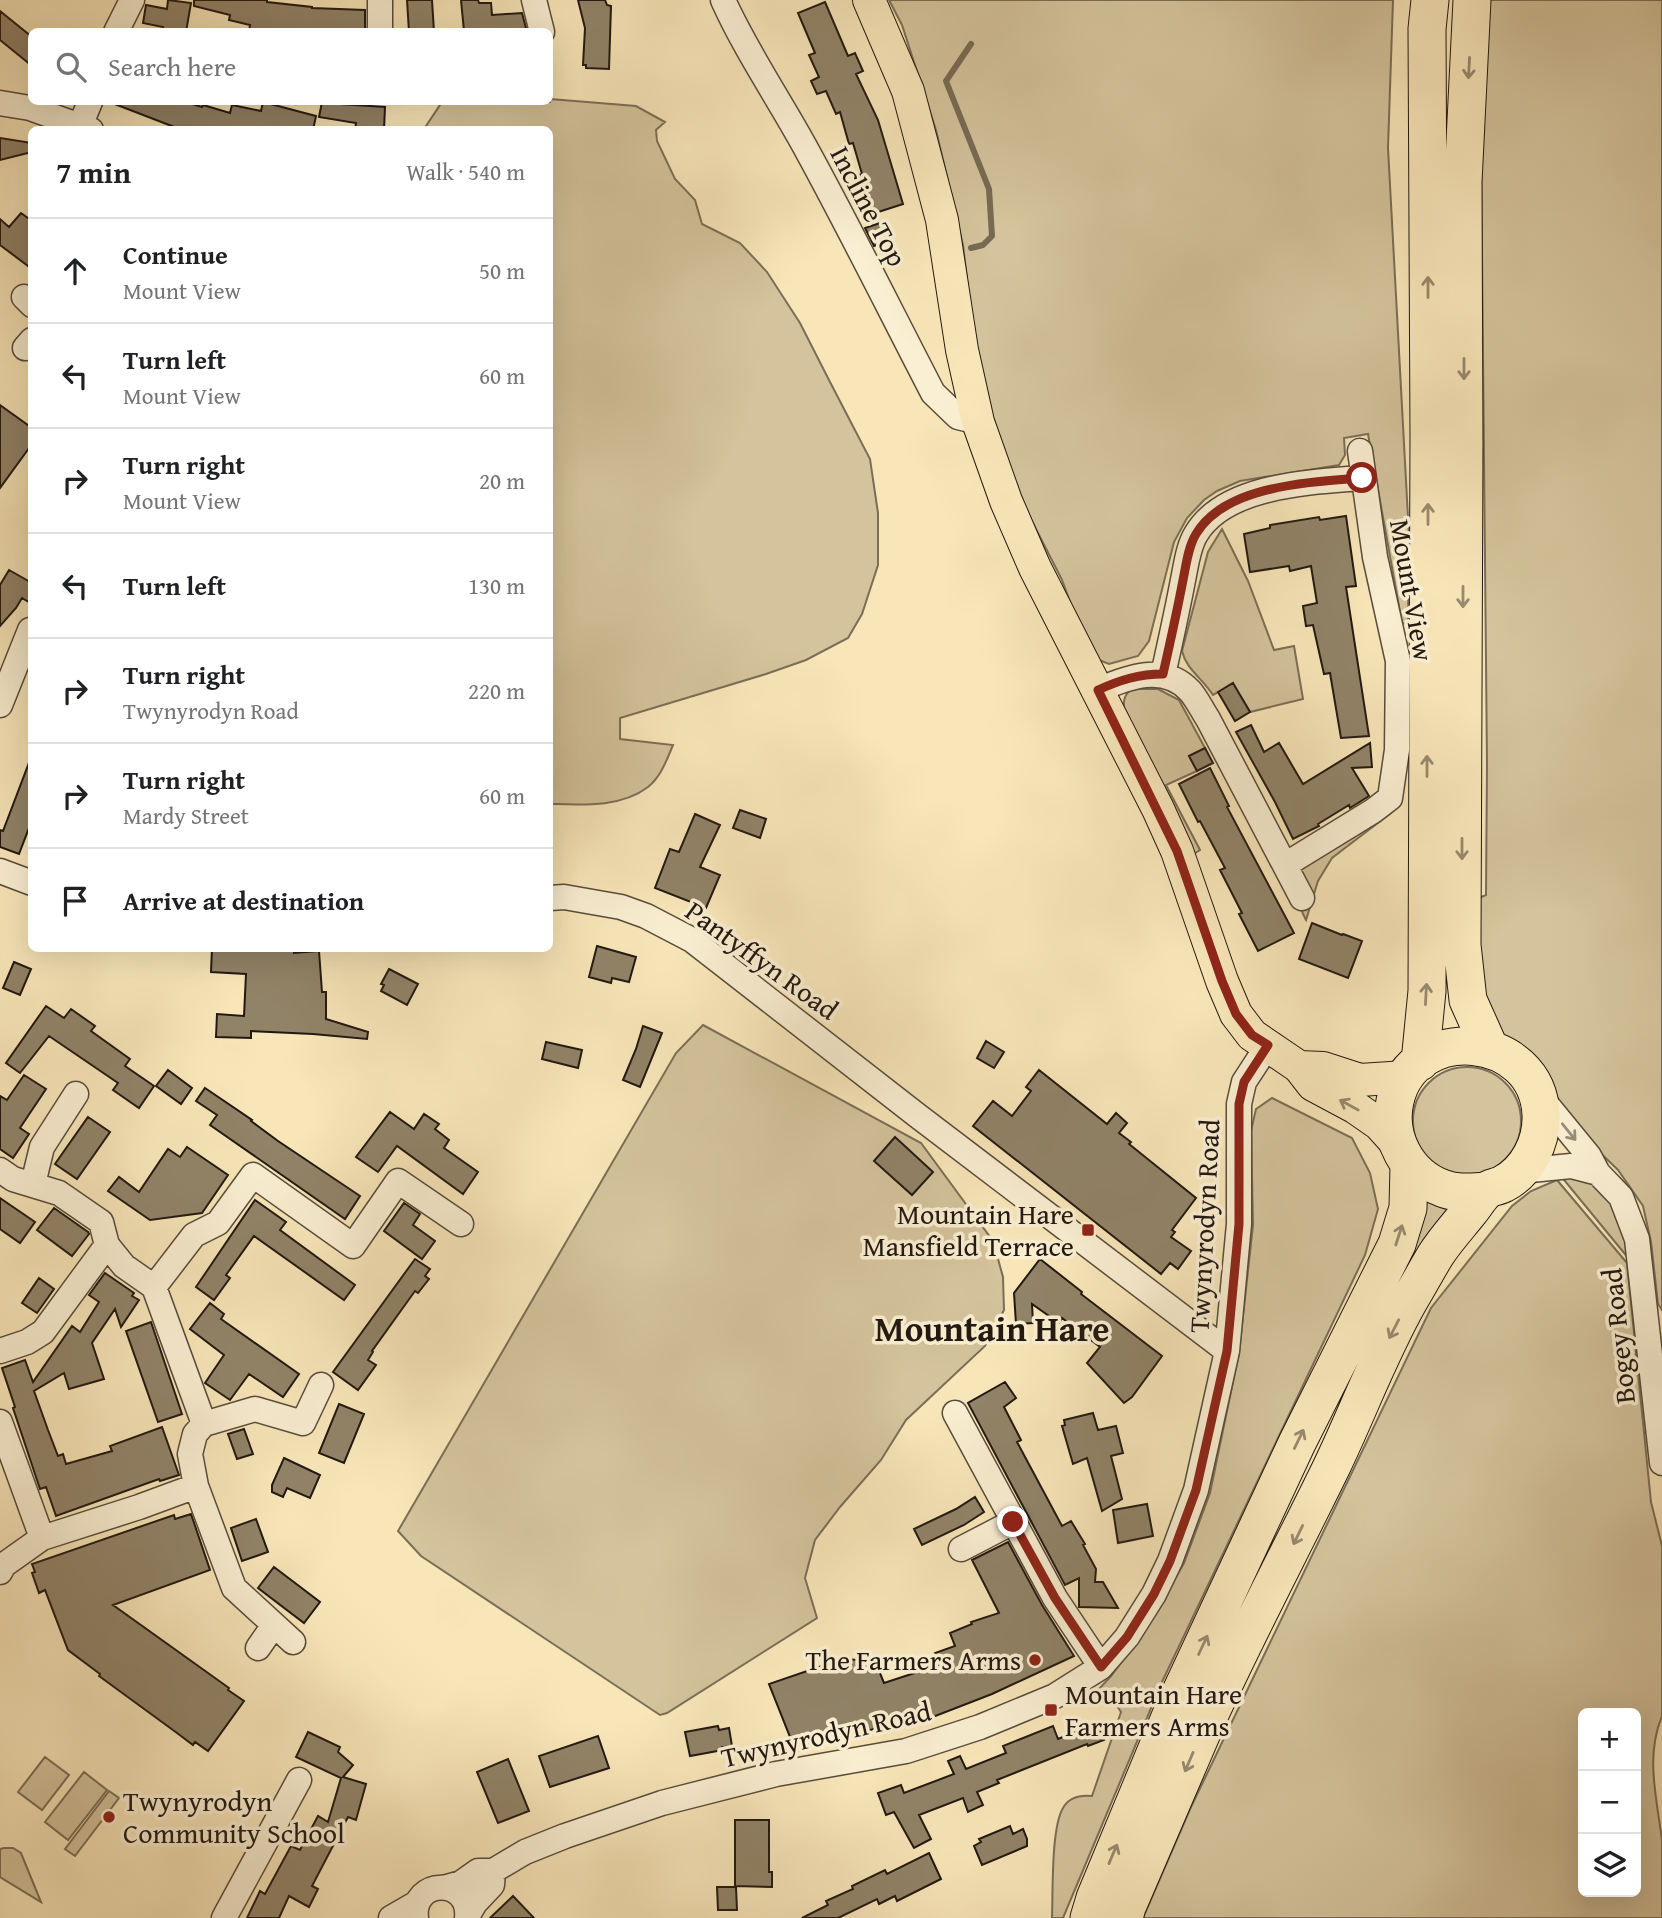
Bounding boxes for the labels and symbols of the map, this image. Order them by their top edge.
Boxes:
one-way arrow [1462,56,1475,79]
street label: Incline Top [821,138,918,273]
one-way arrow [1421,275,1435,298]
one-way arrow [1457,357,1471,380]
route start [1346,462,1377,493]
one-way arrow [1422,503,1435,526]
street label: Mount View [1380,516,1445,664]
one-way arrow [1456,585,1470,608]
one-way arrow [1420,755,1434,778]
one-way arrow [1455,837,1469,860]
street label: Pantyffyn Road [677,890,847,1029]
one-way arrow [1419,982,1432,1005]
one-way arrow [1339,1098,1360,1111]
street label: Twynyrodyn Road [1177,1118,1230,1334]
one-way arrow [1561,1122,1577,1140]
place label: Mountain Hare Mansfield Terrace [863,1193,1074,1266]
marker: Mountain Hare Mansfield Terrace [1080,1222,1096,1238]
one-way arrow [1394,1224,1407,1246]
street label: Bogey Road [1590,1266,1645,1406]
district label: Mountain Hare [875,1303,1109,1354]
one-way arrow [1387,1318,1400,1339]
one-way arrow [1293,1429,1307,1450]
route end [997,1506,1028,1537]
one-way arrow [1291,1524,1304,1545]
one-way arrow [1197,1635,1210,1656]
place label: The Farmers Arms [806,1639,1021,1680]
marker: The Farmers Arms [1027,1652,1043,1668]
place label: Mountain Hare Farmers Arms [1065,1673,1242,1746]
street label: Twynyrodyn Road [717,1689,935,1778]
marker: Mountain Hare Farmers Arms [1043,1702,1059,1718]
one-way arrow [1182,1751,1195,1773]
place label: Twynyrodyn Community School [123,1780,345,1853]
marker: Twynyrodyn Community School [101,1809,117,1825]
one-way arrow [1108,1844,1121,1866]

